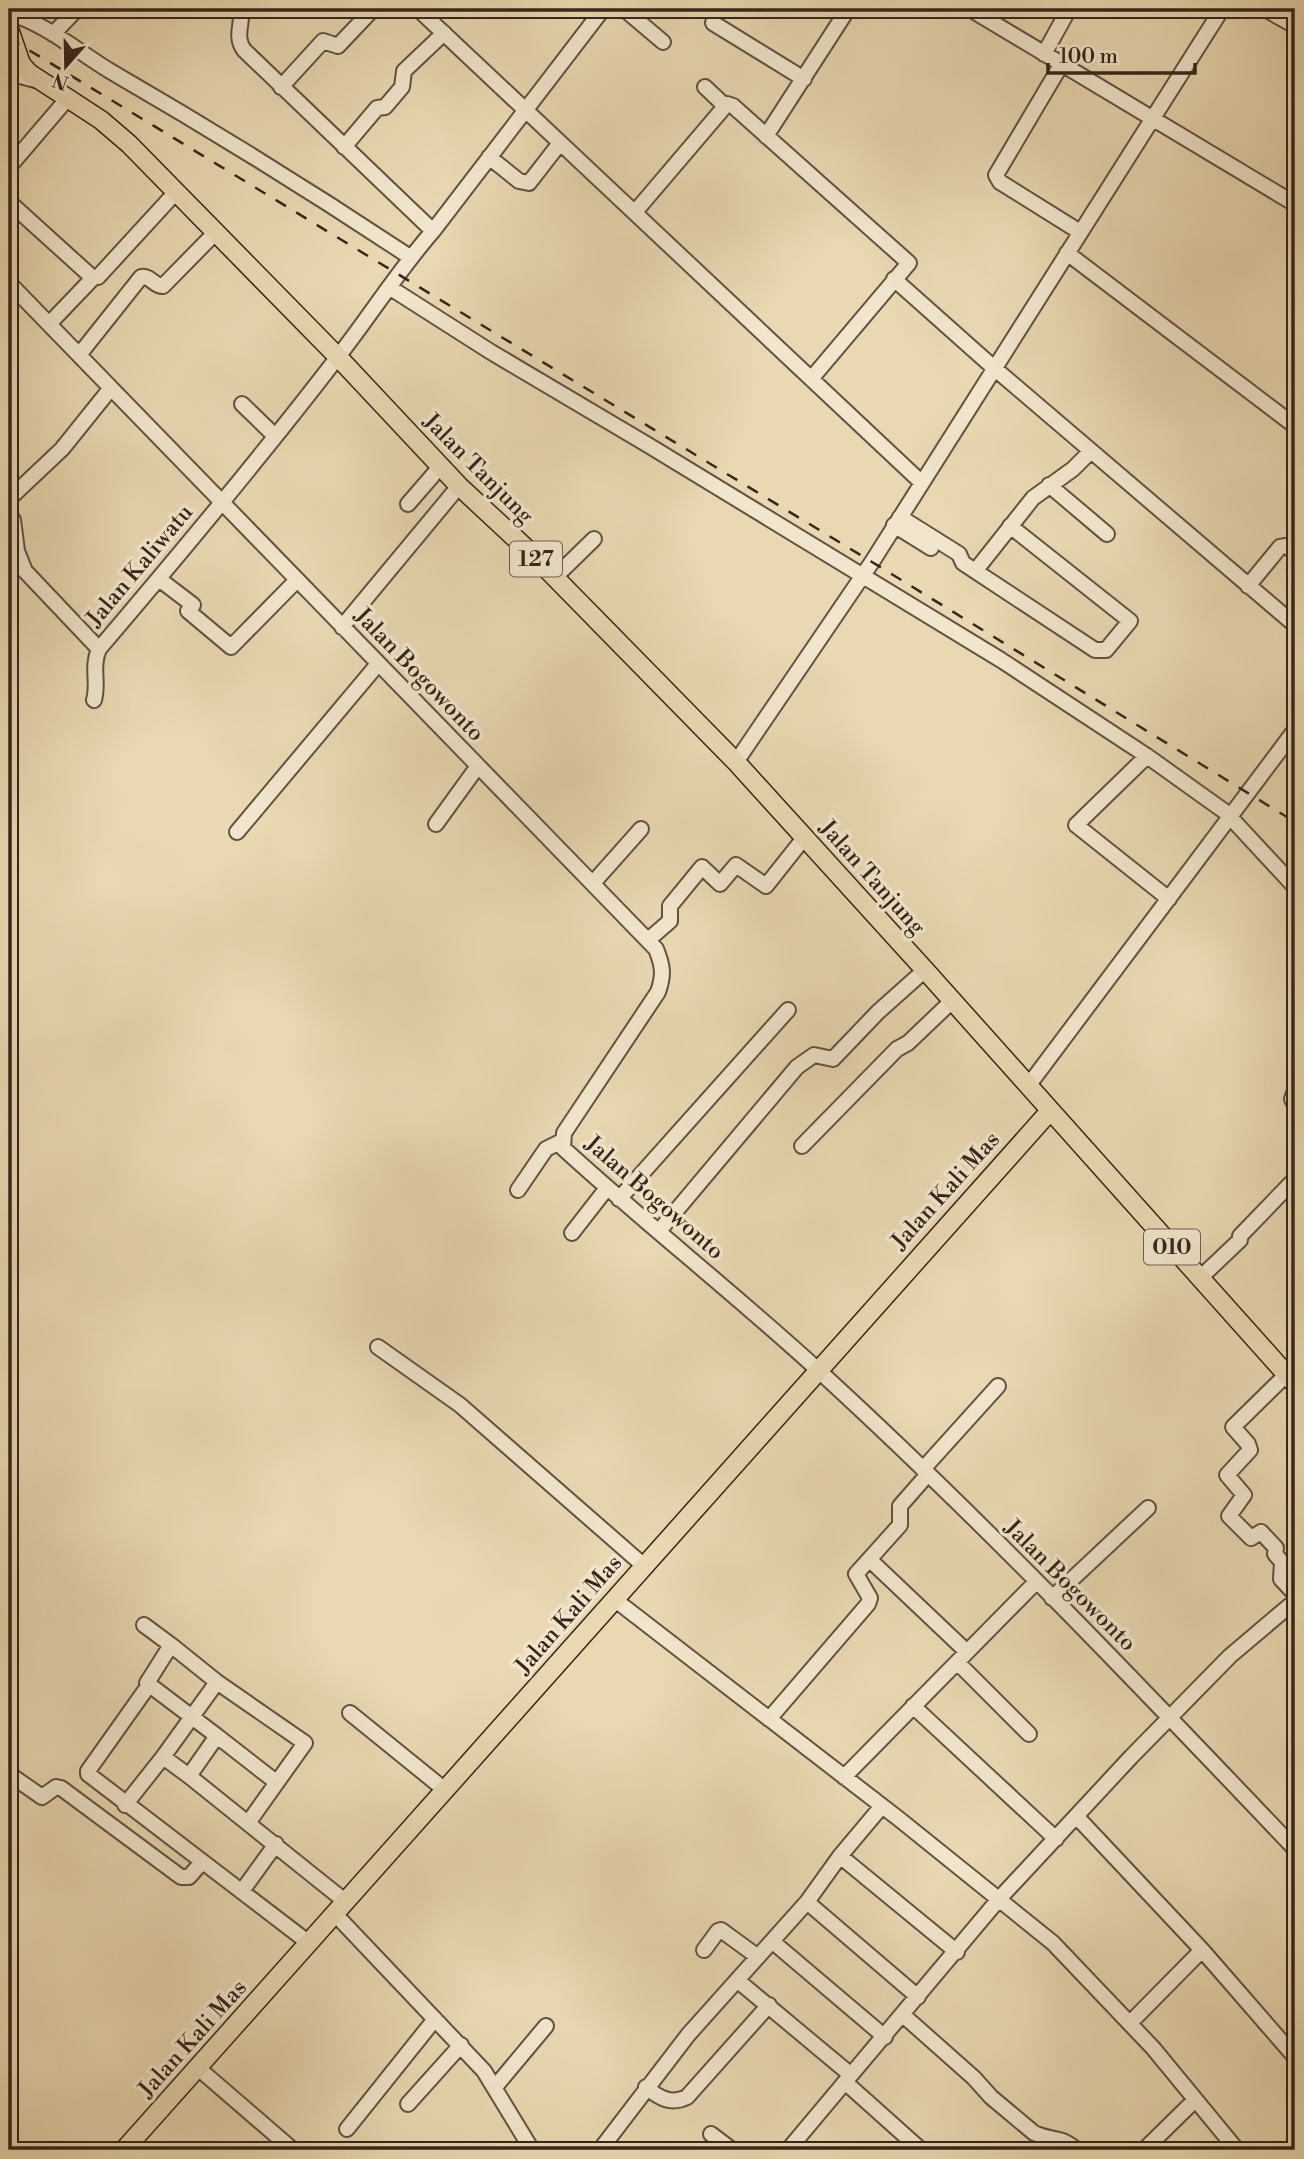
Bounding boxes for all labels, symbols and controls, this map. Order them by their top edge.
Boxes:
north arrow [32,32,102,102]
scale bar [1048,32,1196,76]
text: 100 m [1059,44,1118,70]
text: N [49,67,72,95]
street label: Jalan Tanjung [416,407,539,530]
street label: Jalan Kaliwatu [80,499,199,633]
road number: 127 [510,542,562,576]
street label: Jalan Bogowonto [348,601,490,747]
street label: Jalan Tanjung [813,814,931,941]
street label: Jalan Kali Mas [885,1126,1006,1256]
street label: Jalan Bogowonto [578,1129,730,1266]
road number: 010 [1144,1230,1200,1264]
street label: Jalan Bogowonto [998,1513,1142,1657]
street label: Jalan Kali Mas [509,1549,628,1681]
street label: Jalan Kali Mas [132,1974,253,2104]

